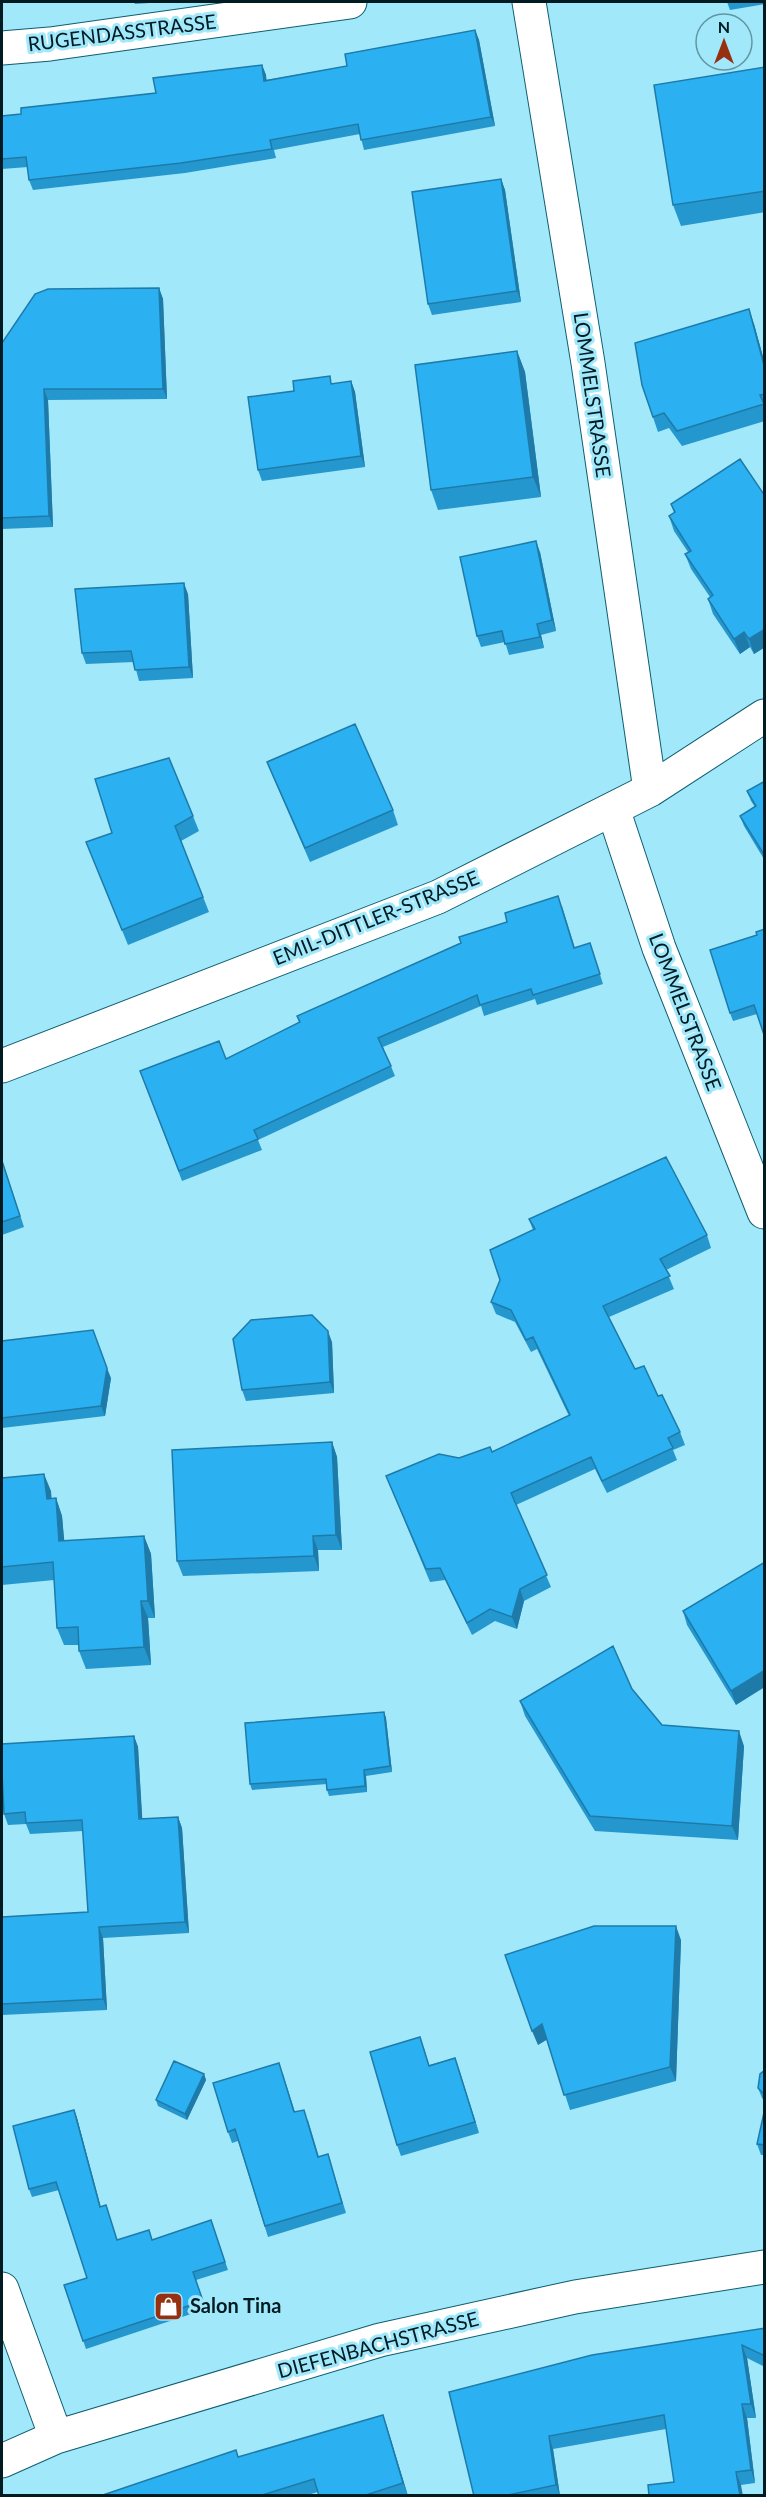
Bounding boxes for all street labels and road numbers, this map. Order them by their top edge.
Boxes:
street label: RUGENDASSTRASSE [26,9,218,55]
street label: LOMMELSTRASSE [570,311,616,479]
street label: EMIL-DITTLER-STRASSE [269,865,482,969]
street label: LOMMELSTRASSE [645,930,727,1094]
street label: DIEFENBACHSTRASSE [275,2306,481,2382]

